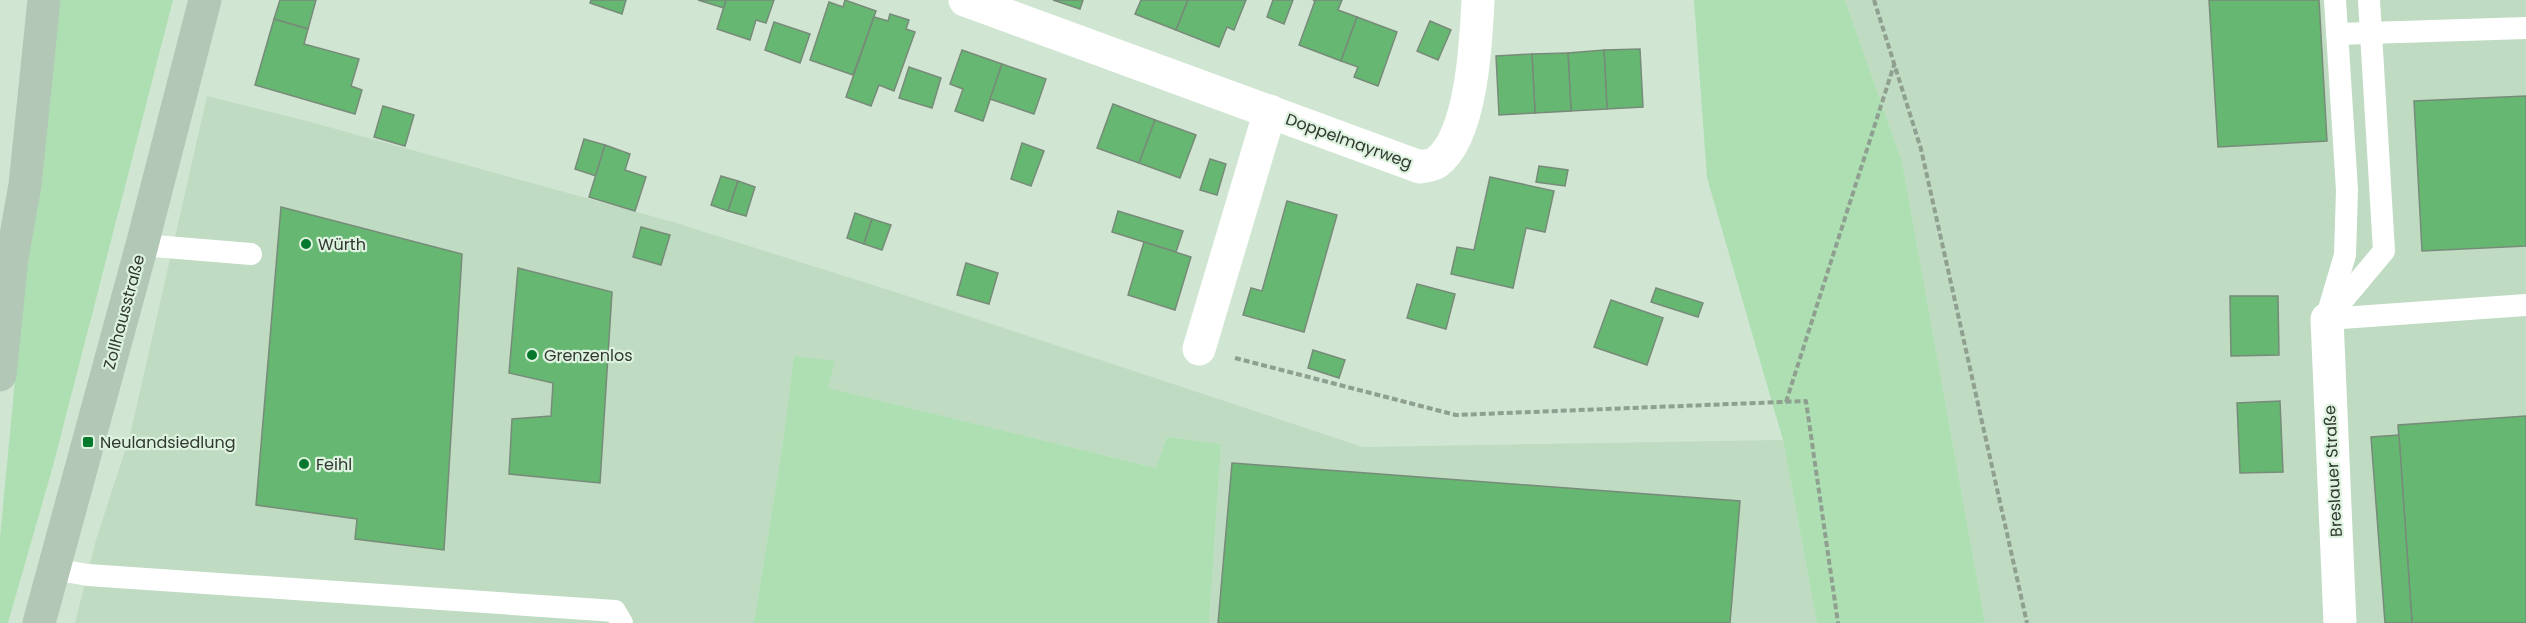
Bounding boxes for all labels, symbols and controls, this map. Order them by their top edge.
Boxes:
street label: Doppelmayrweg [1282,107,1416,175]
place label: Würth [318,233,366,256]
marker: Würth [299,237,313,251]
street label: Zollhausstraße [98,252,150,372]
place label: Grenzenlos [544,344,633,367]
marker: Grenzenlos [525,348,539,362]
street label: Breslauer Straße [2318,404,2348,538]
place label: Neulandsiedlung [100,431,235,454]
marker: Neulandsiedlung [81,435,95,449]
place label: Feihl [316,453,352,476]
marker: Feihl [297,457,311,471]

